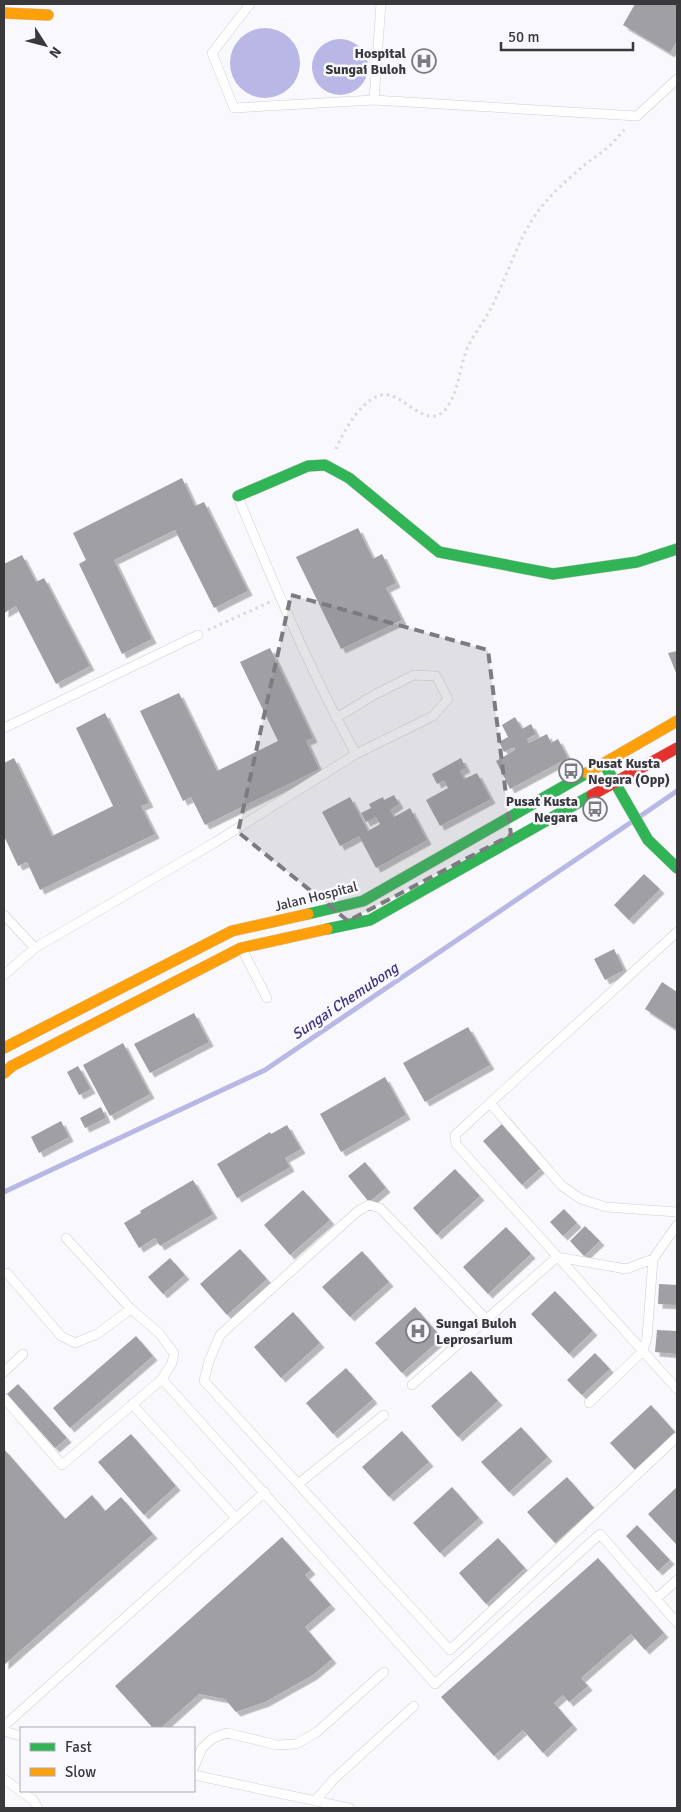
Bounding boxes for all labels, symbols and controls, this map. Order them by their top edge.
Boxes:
north arrow [20,20,70,70]
scale bar [501,20,634,52]
text: 50 m [508,28,539,46]
text: N [45,43,65,61]
place label: Hospital Sungai Buloh [325,45,407,78]
hospital icon: Hospital Sungai Buloh [411,48,437,74]
place label: Pusat Kusta Negara (Opp) [588,755,670,788]
bus stop icon: Pusat Kusta Negara (Opp) [558,758,584,784]
place label: Pusat Kusta Negara [506,793,578,826]
bus stop icon: Pusat Kusta Negara [582,796,608,822]
street label: Jalan Hospital [273,878,359,915]
water label: Sungai Chemubong [288,958,402,1043]
place label: Sungai Buloh Leprosarium [436,1315,517,1348]
hospital icon: Sungai Buloh Leprosarium [405,1318,431,1344]
legend [20,1727,195,1792]
text: Fast [65,1738,92,1756]
text: Slow [65,1763,96,1781]

